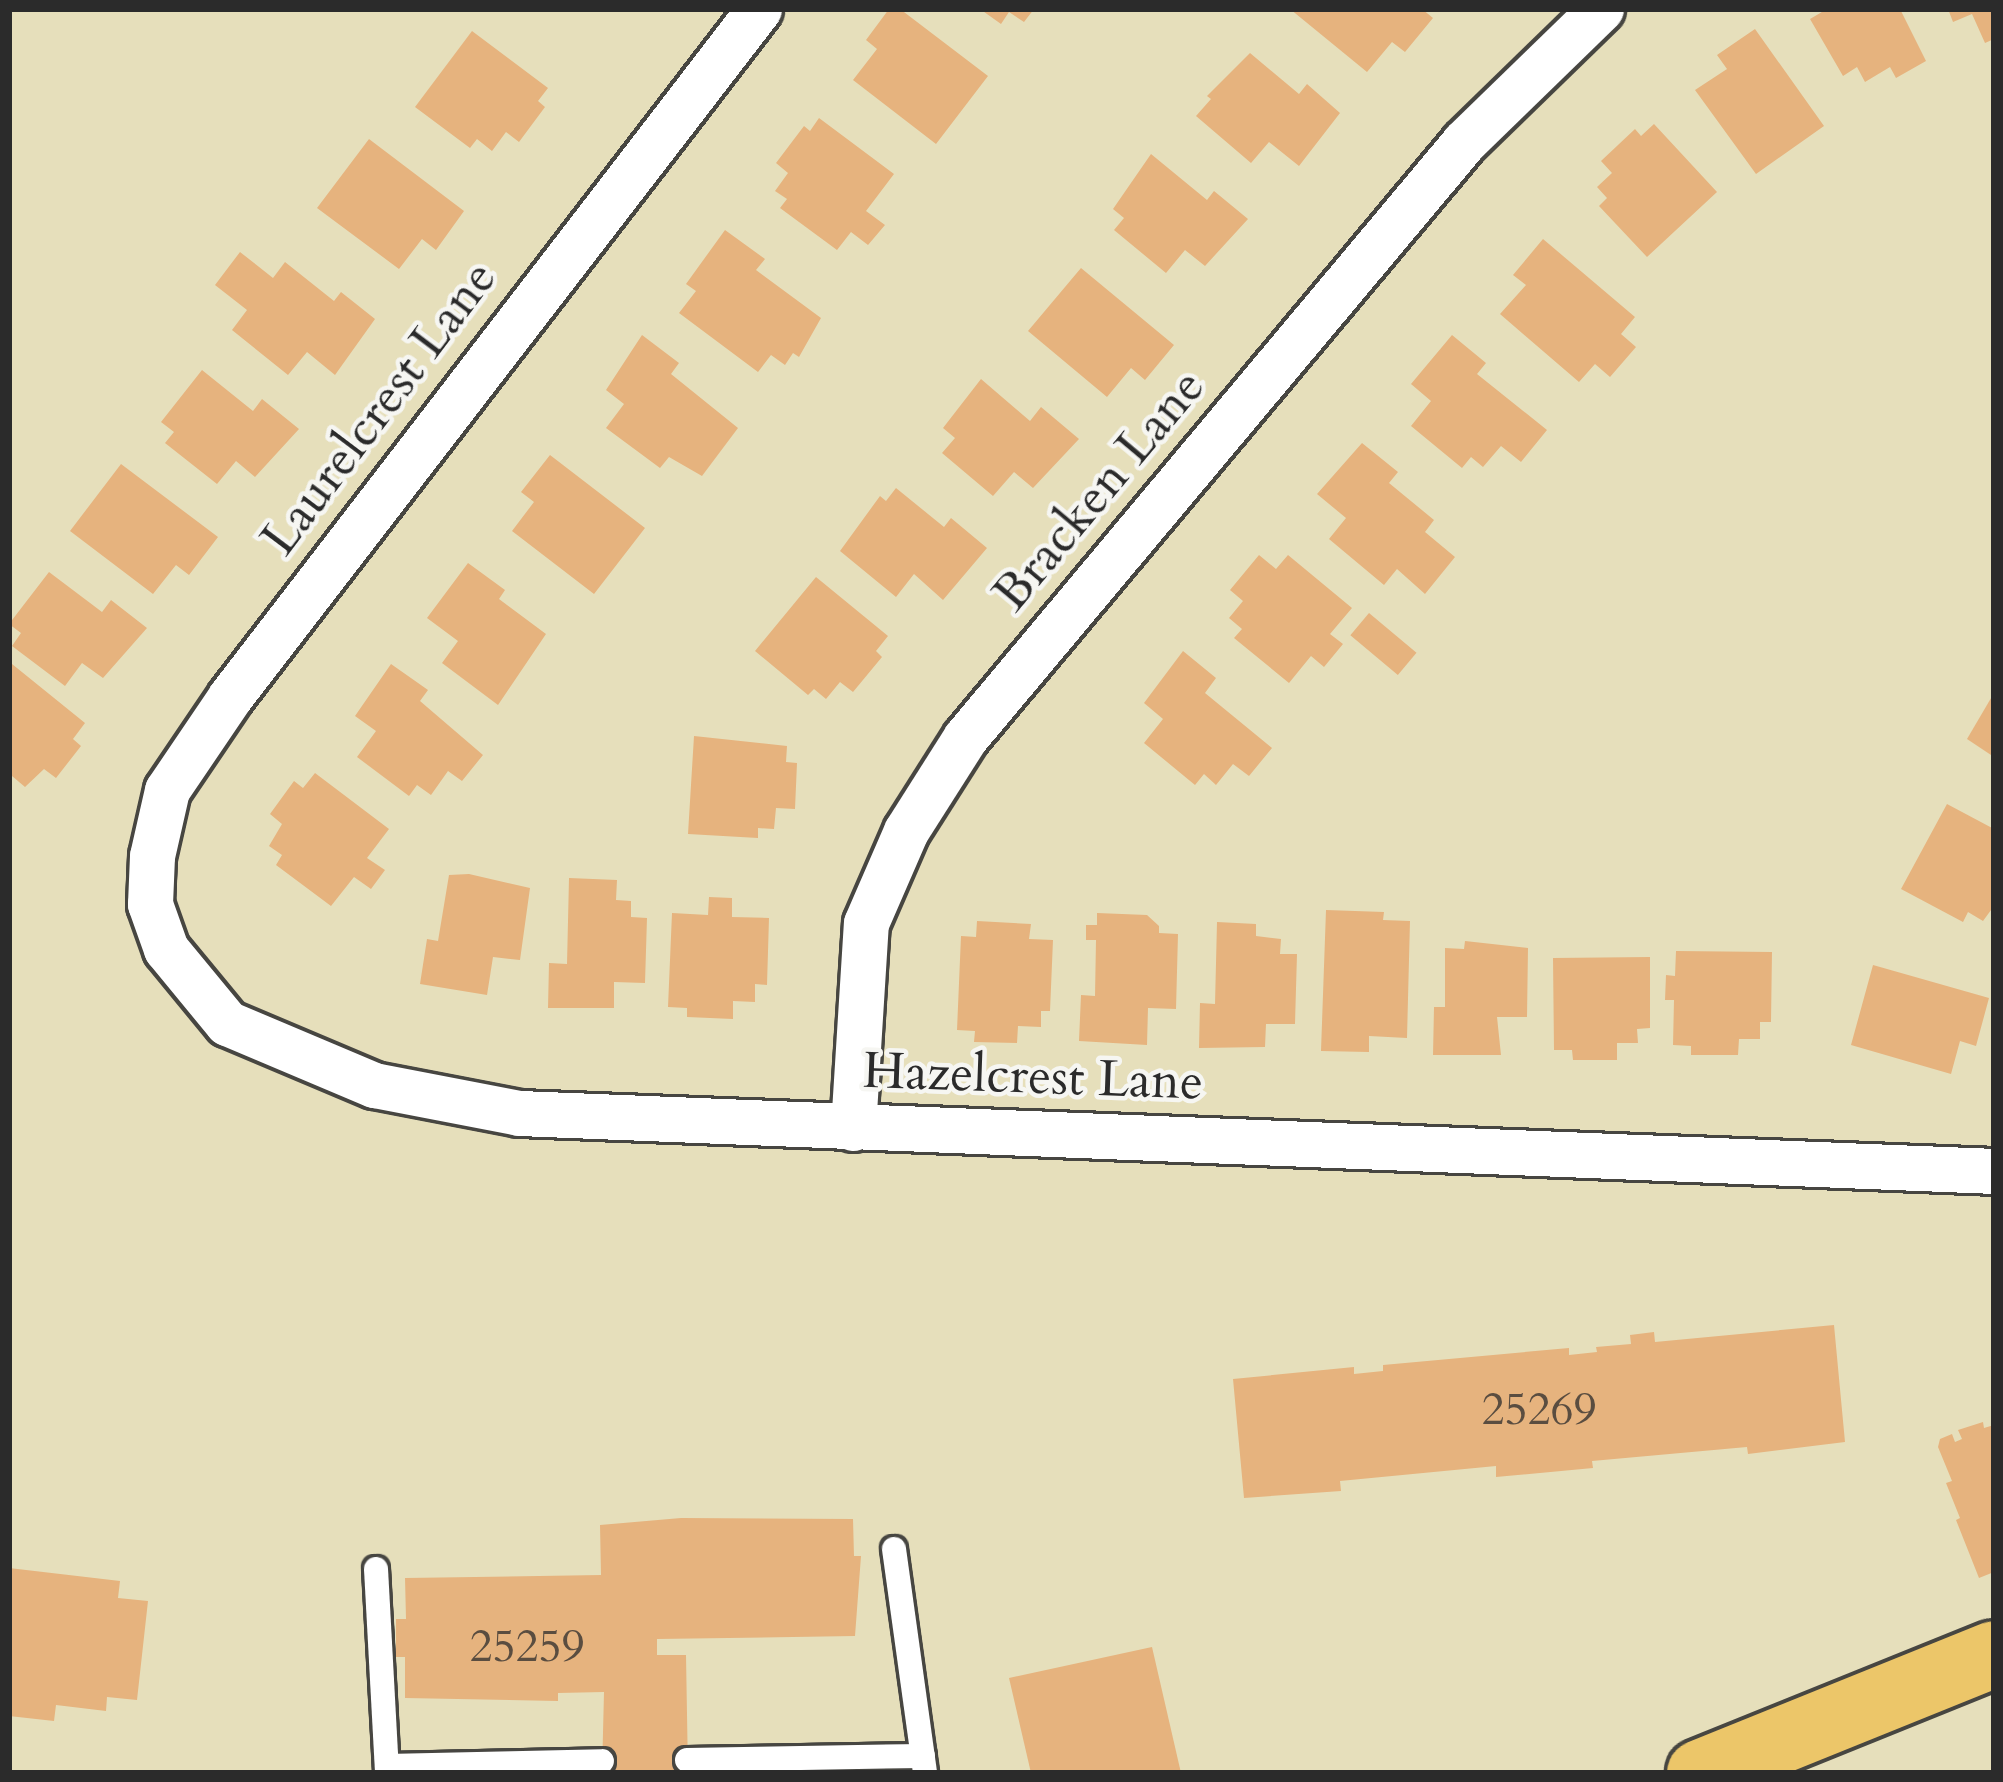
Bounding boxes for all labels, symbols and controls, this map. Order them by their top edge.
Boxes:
street label: Laurelcrest Lane [248,249,510,567]
street label: Bracken Lane [980,357,1218,623]
street label: Hazelcrest Lane [862,1040,1204,1114]
house number: 25269 [1481,1383,1597,1437]
house number: 25259 [469,1620,585,1674]

